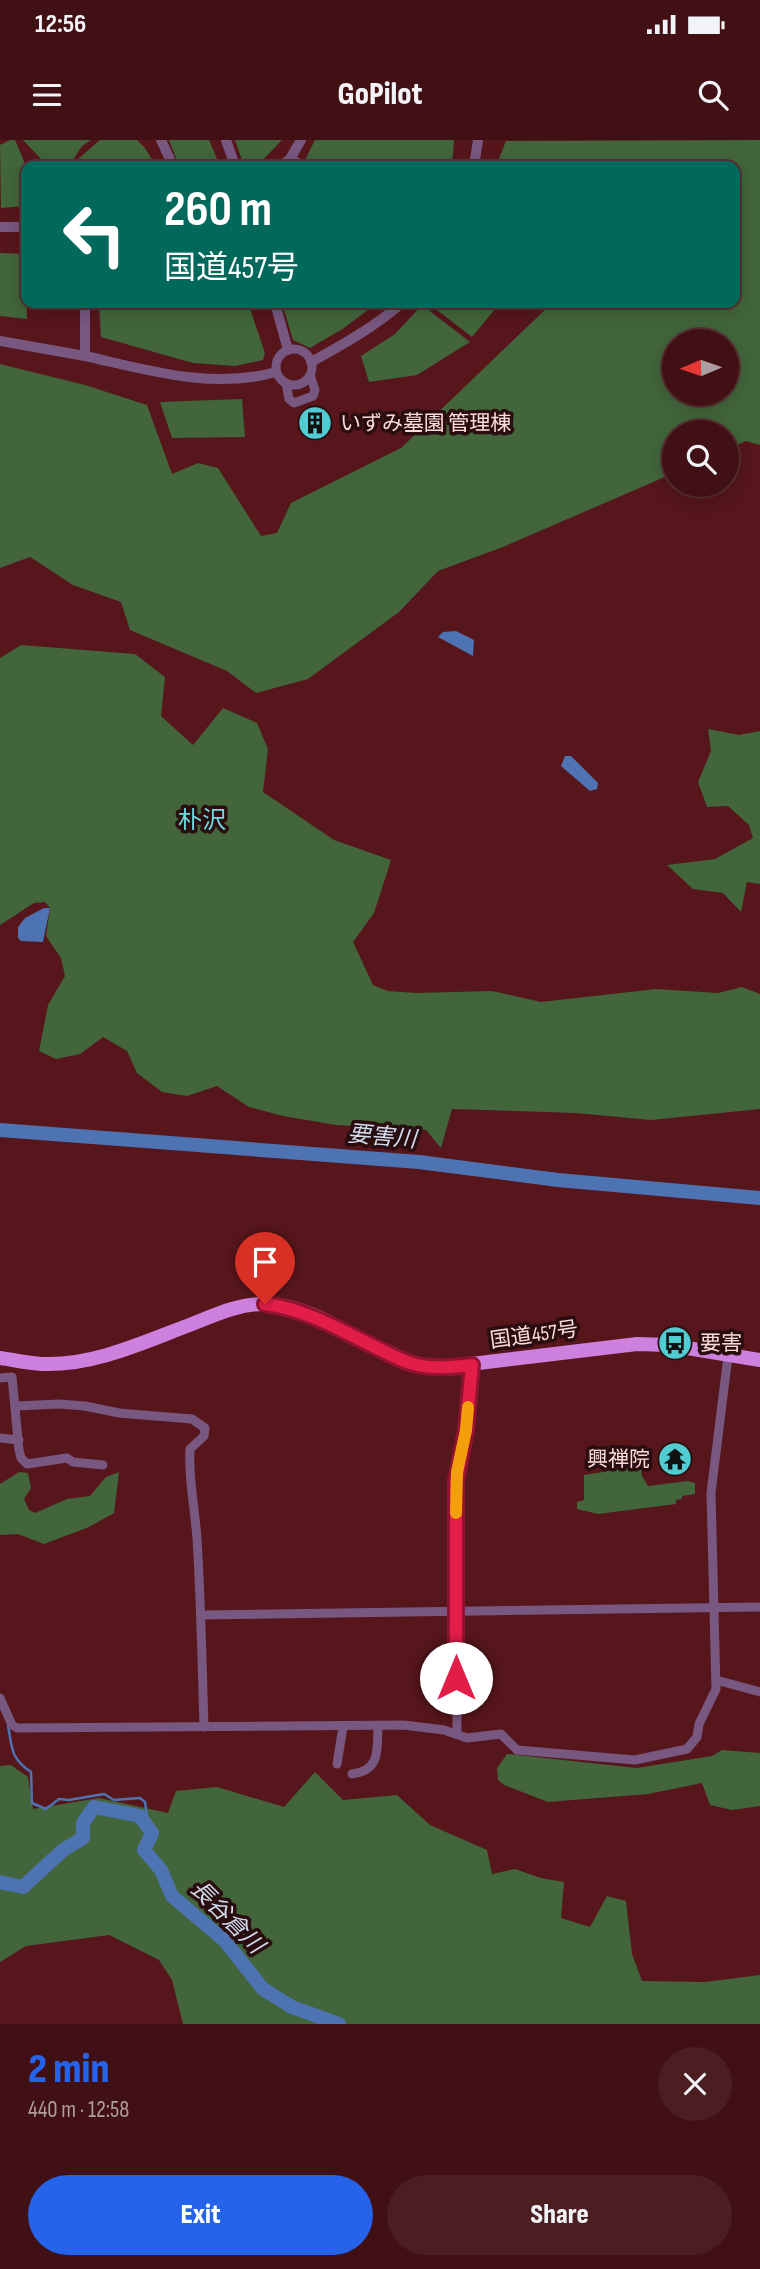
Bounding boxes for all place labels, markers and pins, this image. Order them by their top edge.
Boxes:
building icon: いずみ墓園 管理棟 [296,404,334,442]
place label: いずみ墓園 管理棟 [340,411,511,436]
pin [235,1232,295,1304]
bus stop icon: 要害 [656,1324,694,1362]
place label: 要害 [700,1331,742,1356]
temple icon: 興禅院 [656,1440,694,1478]
place label: 興禅院 [587,1447,650,1472]

